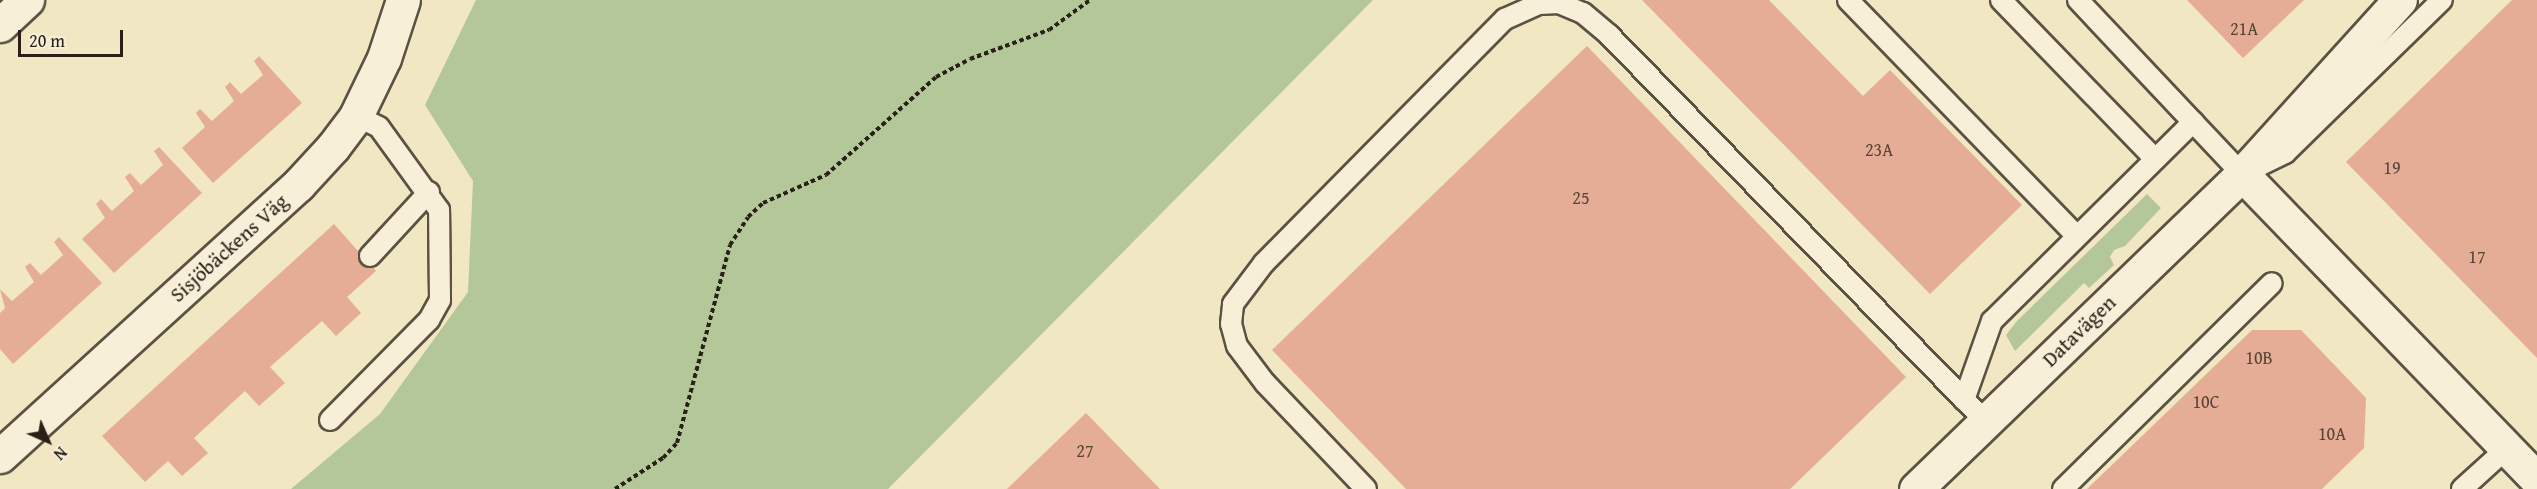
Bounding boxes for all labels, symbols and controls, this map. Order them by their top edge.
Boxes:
scale bar [21,18,126,56]
house number: 21A [2230,18,2258,40]
text: 20 m [29,27,65,54]
house number: 23A [1865,139,1893,161]
house number: 19 [2383,157,2401,179]
house number: 25 [1572,187,1590,209]
street label: Sisjöbäckens Väg [165,189,293,307]
house number: 17 [2468,246,2486,268]
street label: Datavägen [2037,290,2121,372]
house number: 10B [2245,347,2273,369]
house number: 10C [2192,391,2220,413]
north arrow [18,411,78,471]
house number: 10A [2318,423,2346,445]
house number: 27 [1076,440,1094,462]
text: N [48,441,73,466]

